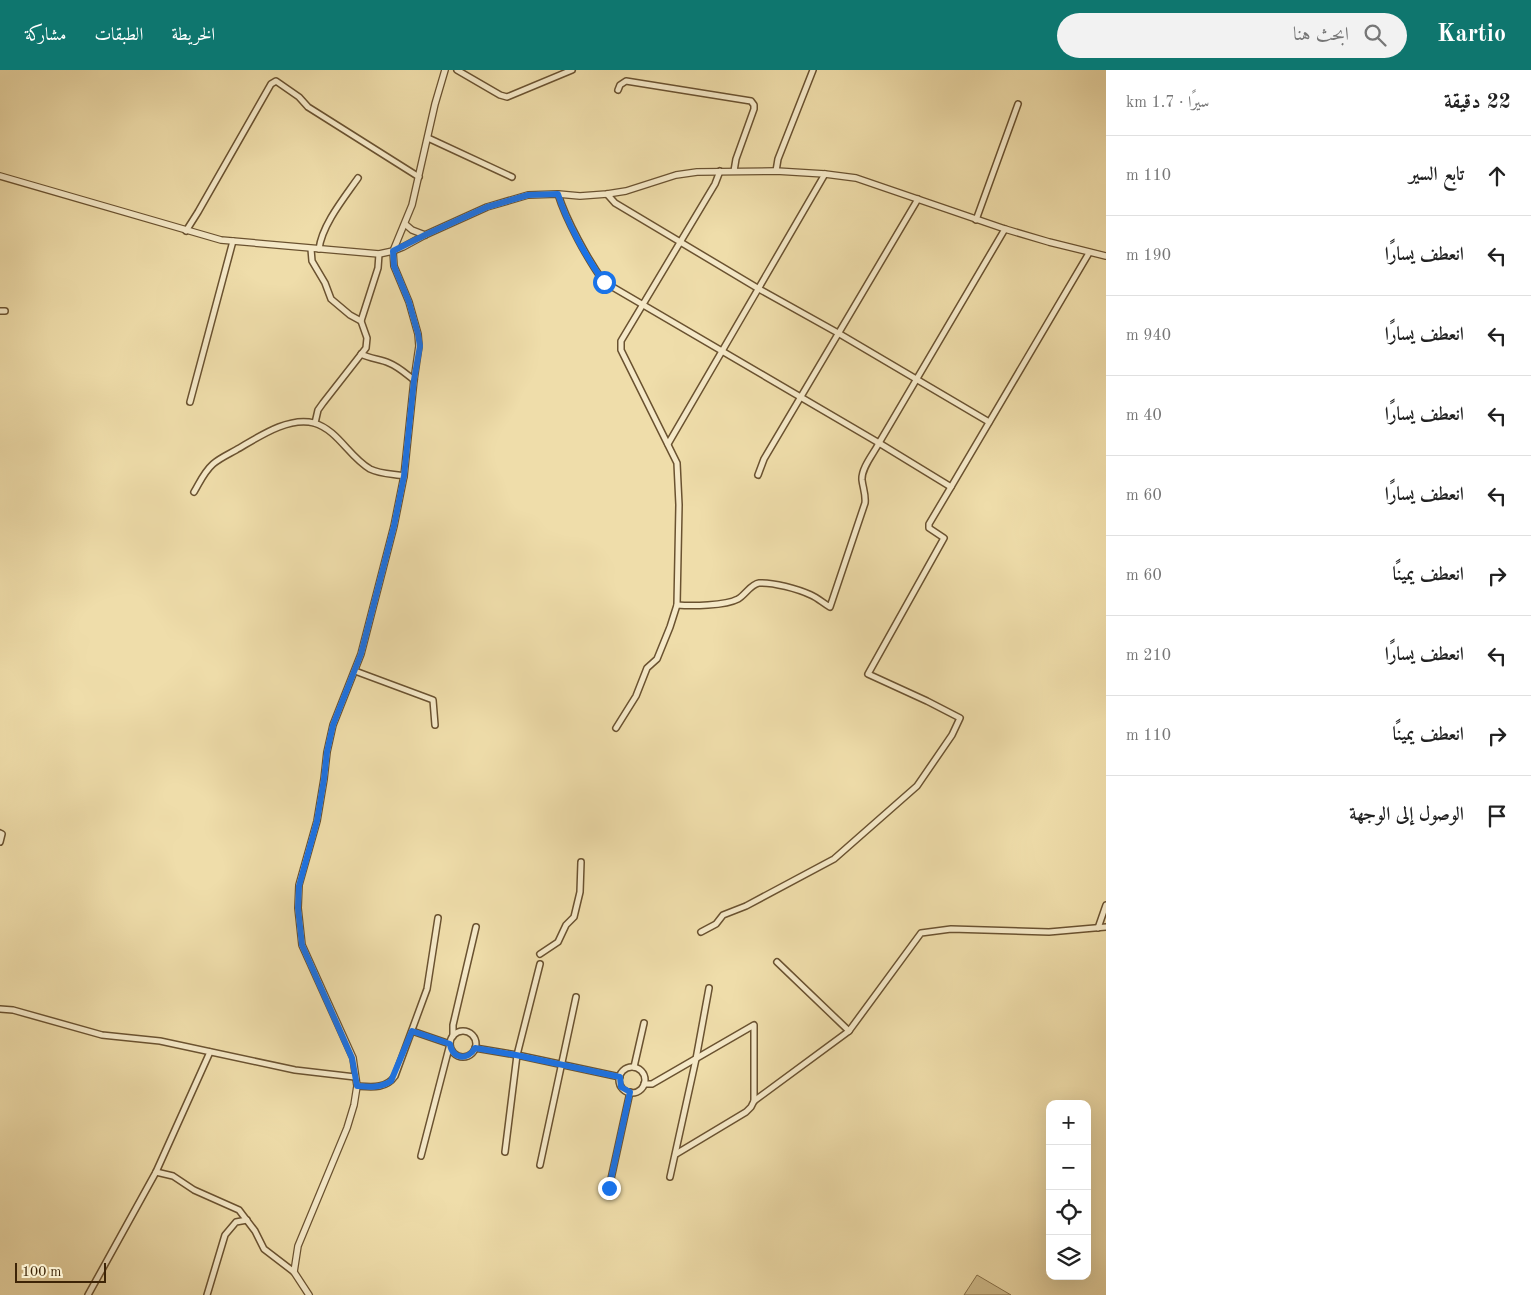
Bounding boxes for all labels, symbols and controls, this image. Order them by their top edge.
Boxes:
search box [1057,13,1407,58]
icon: search [1361,21,1389,49]
text: Kartio [1437,23,1506,47]
text: مشاركة [25,26,66,44]
text: الطبقات [94,26,143,44]
text: الخريطة [171,26,215,44]
text: ابحث هنا [1293,26,1349,45]
text: 22 دقيقة [1444,92,1511,113]
text: سيرًا · 1.7 km [1126,95,1209,111]
icon: ahead [1483,162,1511,190]
text: تابع السير [1409,166,1464,185]
text: 110 m [1126,168,1171,184]
icon: left [1483,242,1511,270]
text: انعطف يسارًا [1385,246,1464,265]
text: 190 m [1126,248,1171,264]
route start [593,271,616,294]
icon: left [1483,322,1511,350]
text: انعطف يسارًا [1385,326,1464,345]
text: 940 m [1126,328,1171,344]
icon: left [1483,402,1511,430]
text: انعطف يسارًا [1385,406,1464,425]
text: 40 m [1126,408,1162,424]
icon: left [1483,482,1511,510]
text: انعطف يسارًا [1385,486,1464,505]
text: 60 m [1126,488,1162,504]
icon: right [1483,562,1511,590]
text: انعطف يمينًا [1392,566,1464,585]
text: 60 m [1126,568,1162,584]
icon: left [1483,642,1511,670]
text: انعطف يسارًا [1385,646,1464,665]
text: 210 m [1126,648,1171,664]
icon: right [1483,722,1511,750]
text: انعطف يمينًا [1392,726,1464,745]
text: 110 m [1126,728,1171,744]
icon: arrive [1483,802,1511,830]
text: الوصول إلى الوجهة [1349,806,1464,825]
map controls [1046,1100,1091,1280]
button: + [1046,1100,1091,1145]
button: − [1046,1145,1091,1190]
route end [598,1177,621,1200]
button: locate [1046,1190,1091,1235]
button: layers [1046,1235,1091,1280]
scale bar [15,1260,106,1283]
text: 100 m [22,1265,61,1279]

